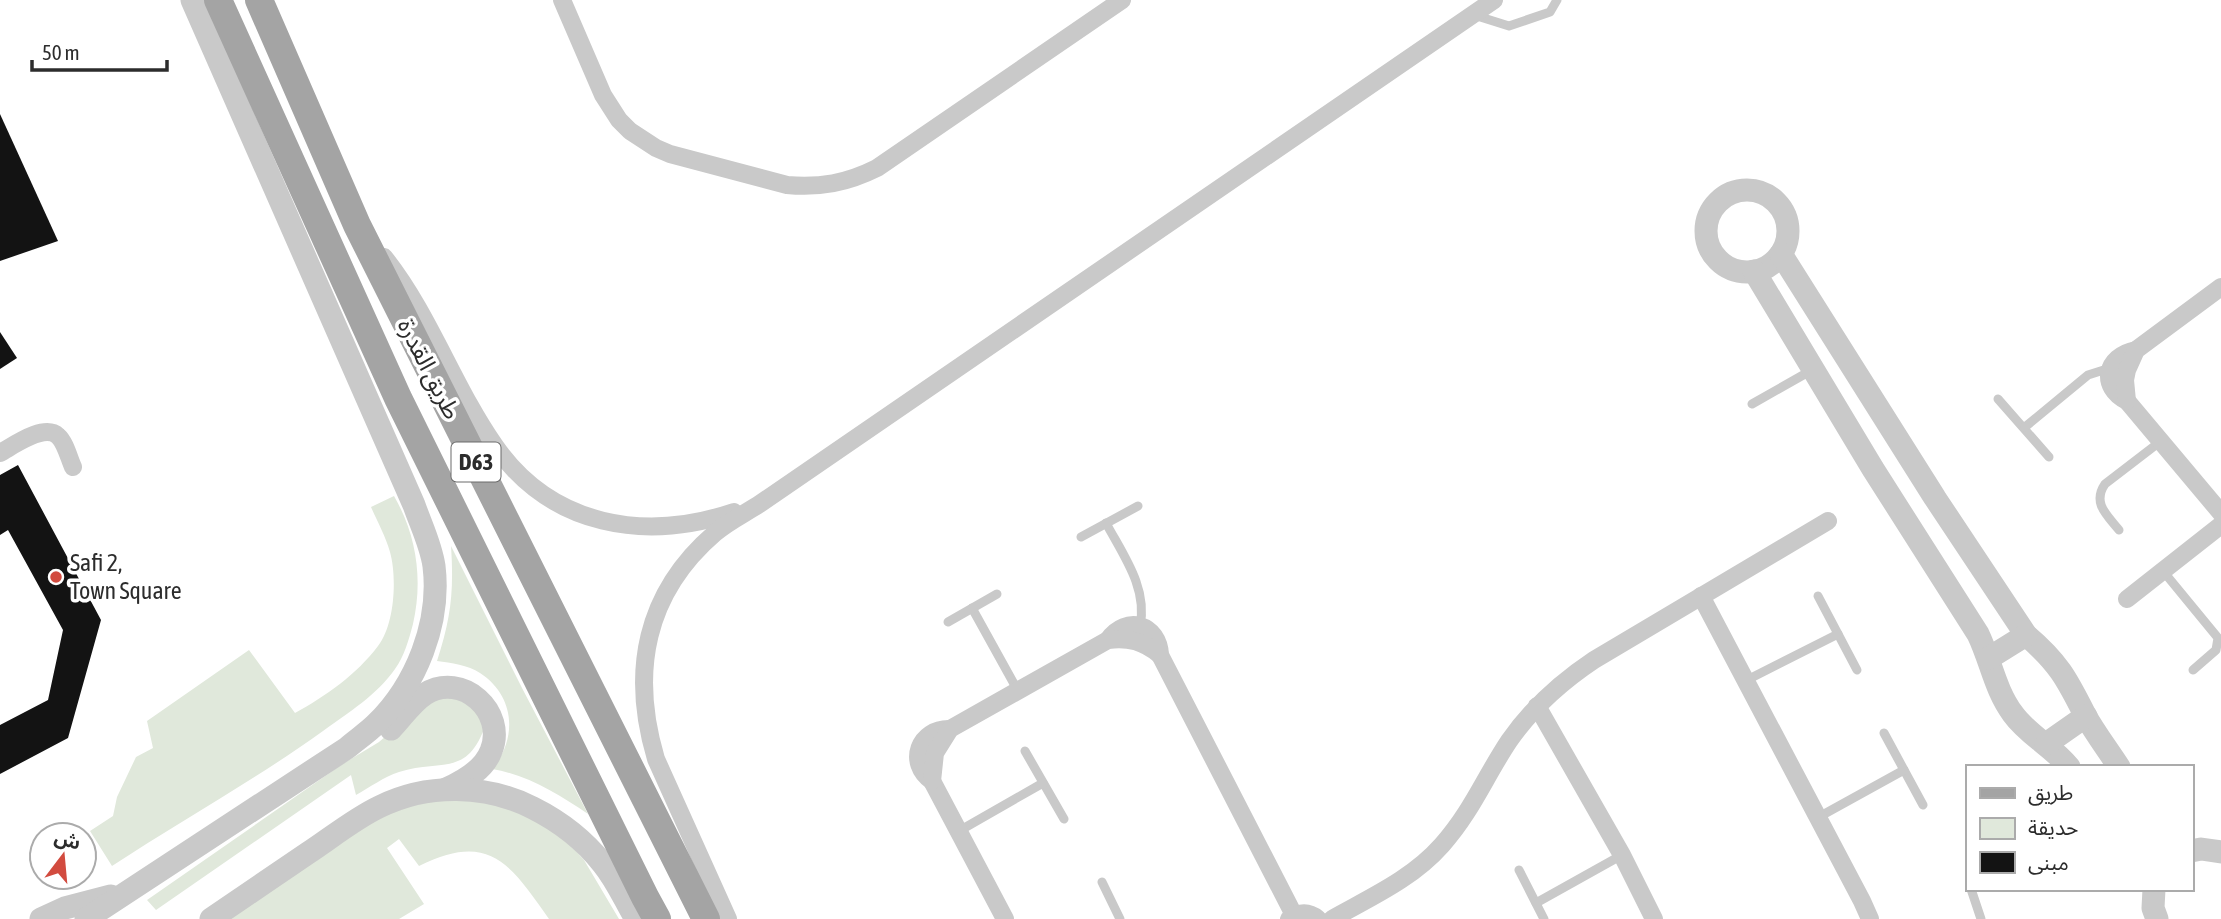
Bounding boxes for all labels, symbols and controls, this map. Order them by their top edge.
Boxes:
scale bar [32,28,166,72]
text: 50 m [42,40,80,64]
street label: طريق القدرة [391,314,466,424]
road number: D63 [452,442,500,482]
place label: Safi 2, Town Square [70,549,182,604]
marker: Safi 2, Town Square [48,569,64,585]
legend [1966,765,2193,891]
text: طريق [2028,780,2073,806]
text: حديقة [2028,815,2078,839]
north arrow [28,821,98,891]
text: ش [52,825,83,854]
text: مبنى [2028,850,2069,875]

